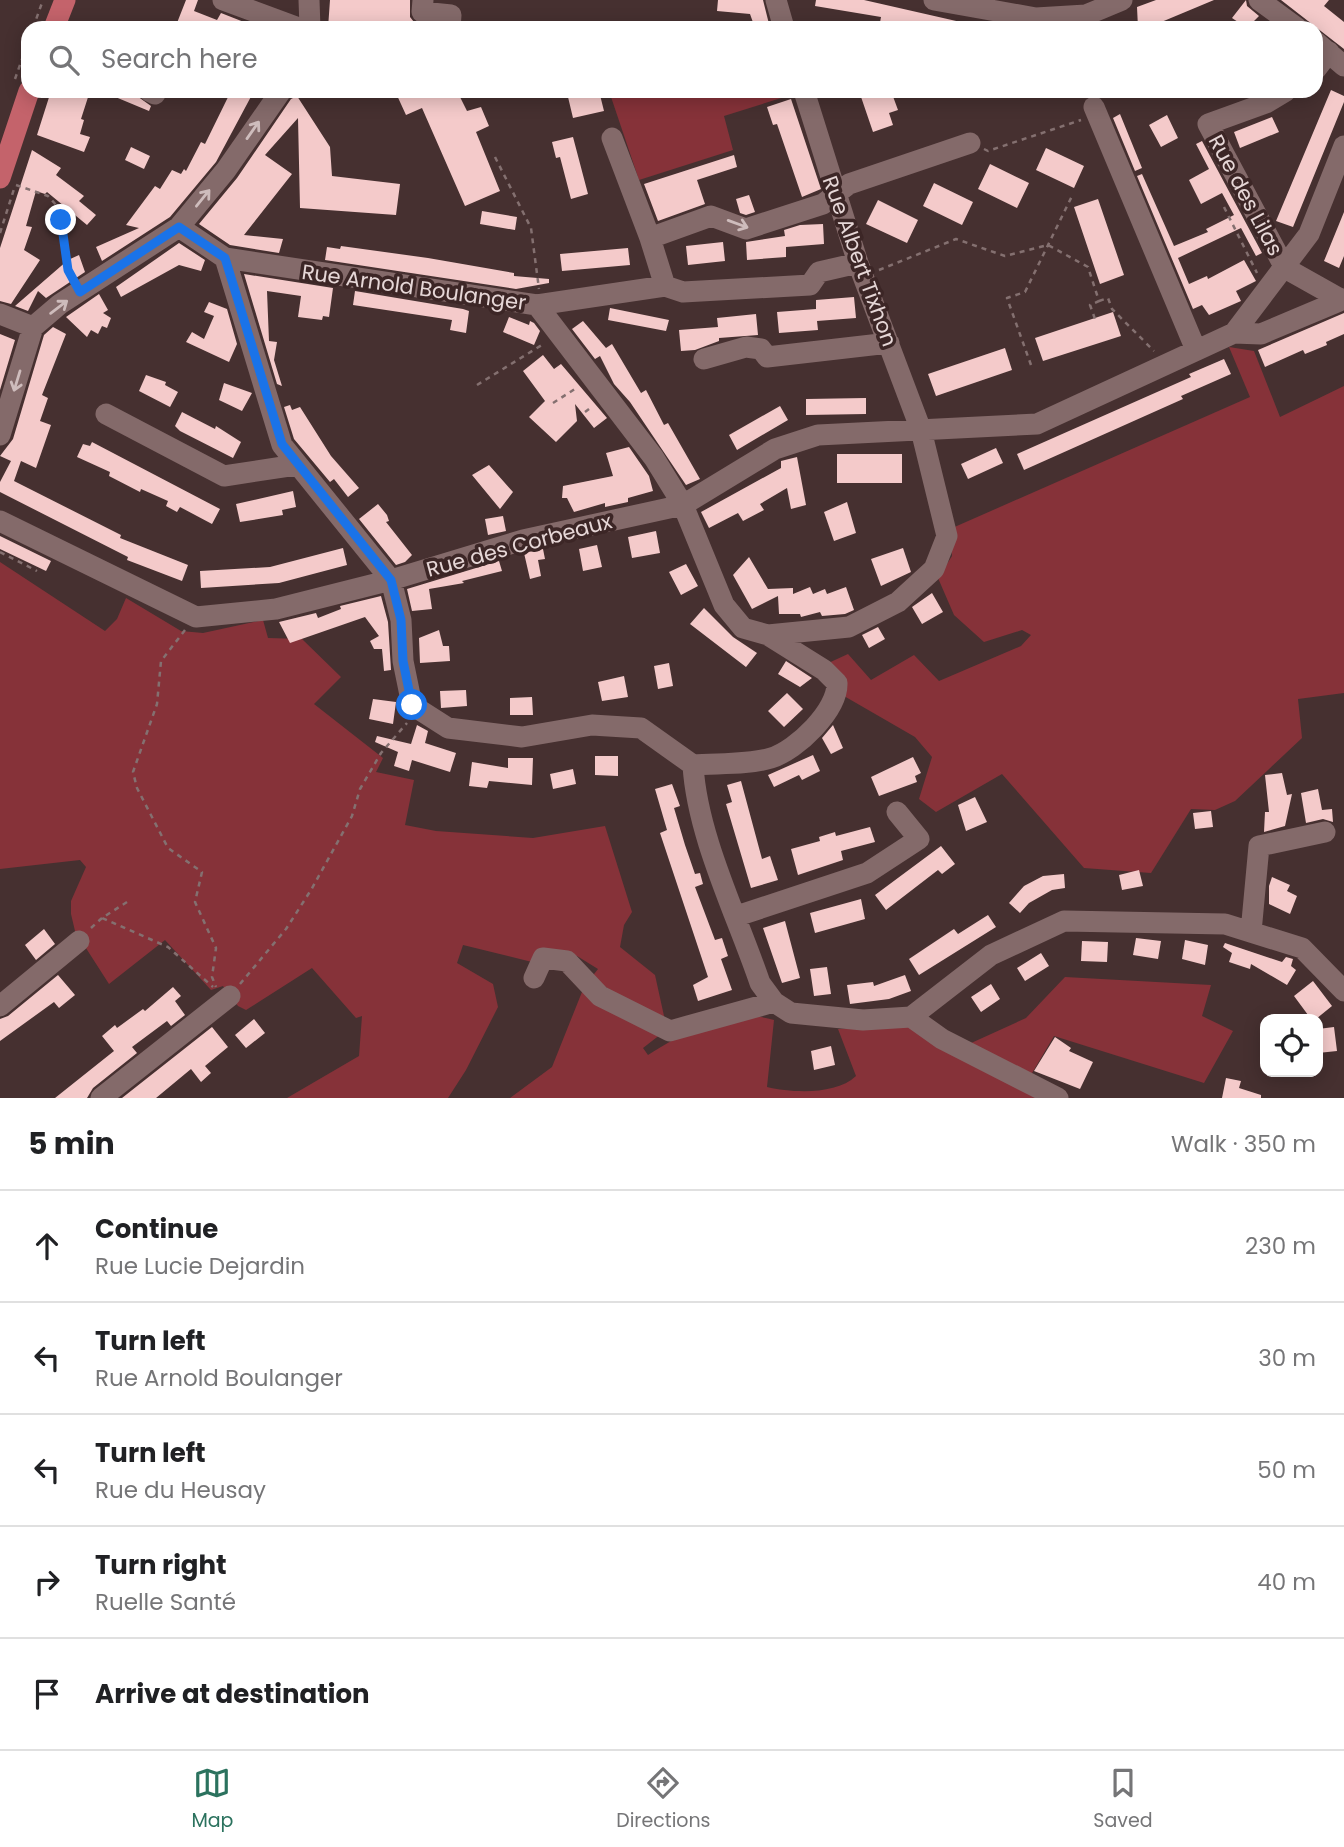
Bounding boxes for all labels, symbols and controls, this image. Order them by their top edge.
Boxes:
search box [21,21,1323,98]
icon: search [45,41,83,79]
text: Search here [101,41,258,77]
one-way arrow [246,121,260,140]
street label: Rue des Lilas [1202,129,1290,261]
street label: Rue Albert Tixhon [816,172,904,350]
one-way arrow [195,190,210,208]
route end [45,204,76,235]
one-way arrow [727,219,748,231]
street label: Rue Arnold Boulanger [300,257,528,317]
one-way arrow [49,299,67,314]
one-way arrow [10,370,22,392]
street label: Rue des Corbeaux [423,506,615,584]
route start [396,689,427,720]
map controls [1260,1014,1323,1077]
button: locate [1260,1014,1323,1077]
text: 5 min [28,1122,115,1165]
text: Walk · 350 m [1171,1128,1316,1160]
text: Continue [95,1211,218,1247]
icon: ahead [28,1227,66,1265]
text: 230 m [1245,1230,1316,1262]
text: Rue Lucie Dejardin [95,1250,305,1282]
text: Turn left [95,1323,206,1359]
icon: left [28,1339,66,1377]
text: 30 m [1258,1342,1316,1374]
text: Rue Arnold Boulanger [95,1362,343,1394]
text: Turn left [95,1435,206,1471]
icon: left [28,1451,66,1489]
text: 50 m [1257,1454,1316,1486]
text: Rue du Heusay [95,1474,266,1506]
text: Turn right [95,1547,227,1583]
icon: right [28,1563,66,1601]
text: 40 m [1257,1566,1316,1598]
text: Ruelle Santé [95,1586,236,1618]
icon: arrive [28,1675,66,1713]
text: Arrive at destination [95,1676,370,1712]
tab: Map [191,1764,233,1835]
tab: Directions [616,1764,711,1835]
tab: Saved [1093,1764,1153,1835]

